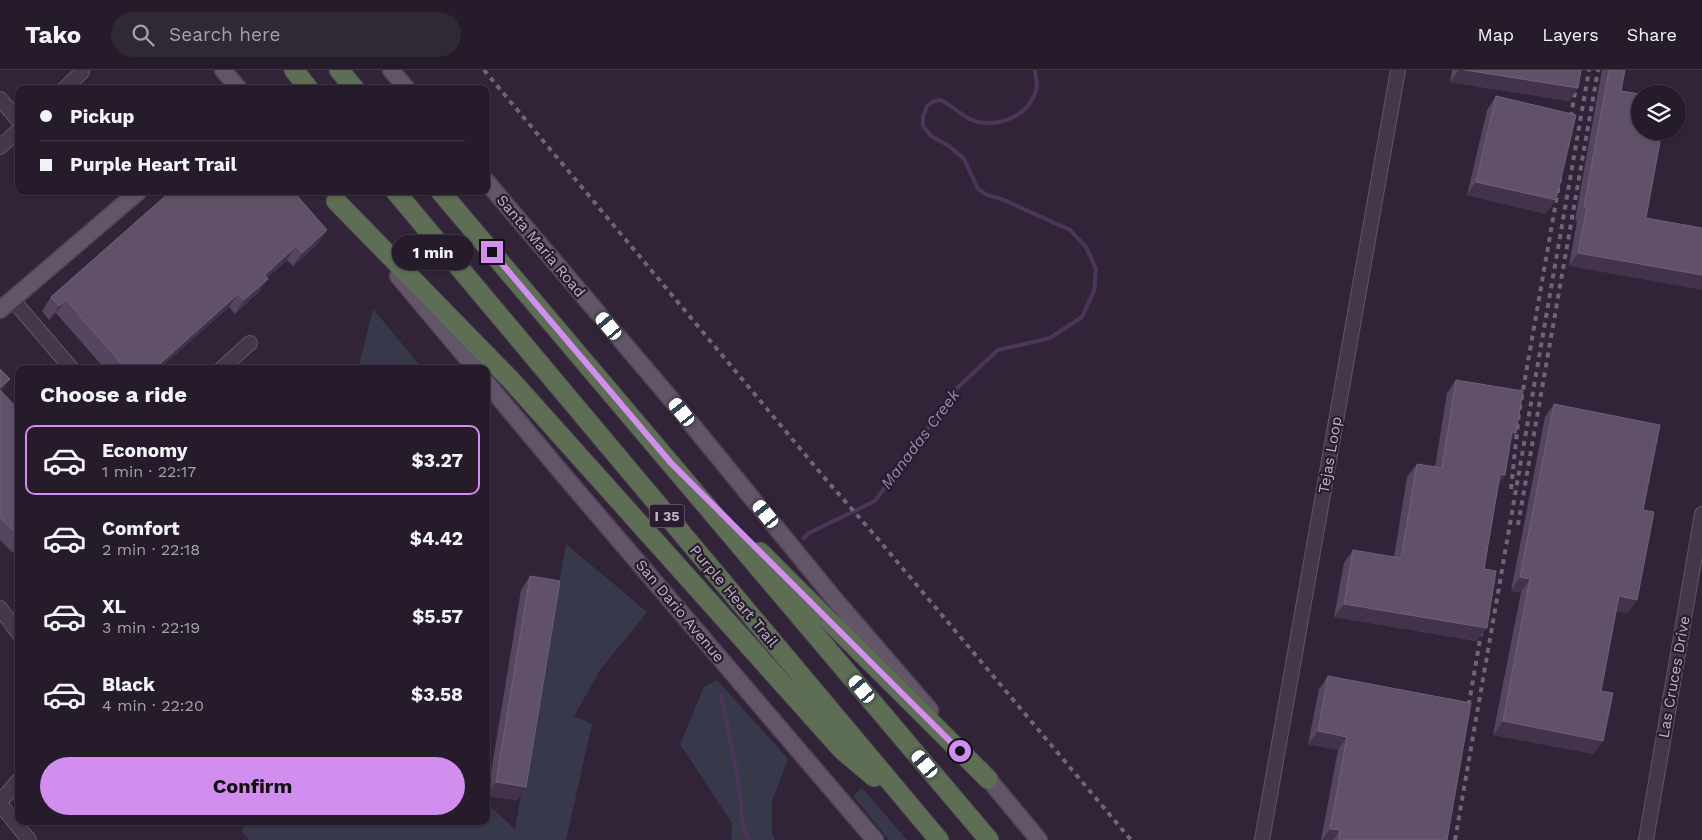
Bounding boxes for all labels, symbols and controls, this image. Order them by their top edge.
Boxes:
search box [111,12,461,57]
text: Tako [25,21,81,49]
icon: search [129,21,157,49]
text: Search here [169,23,280,46]
text: Map [1477,24,1514,45]
text: Layers [1542,24,1599,45]
text: Share [1627,24,1677,45]
map controls [1631,85,1686,140]
button: layers [1631,85,1686,140]
text: Pickup [70,105,134,128]
text: Purple Heart Trail [70,153,237,176]
street label: Santa Maria Road [493,191,589,301]
callout: 1 min [392,234,474,270]
route end [481,241,503,263]
text: 1 min [412,243,454,262]
car [593,310,624,342]
text: Choose a ride [40,382,187,407]
water label: Manadas Creek [876,385,964,492]
car [666,396,697,428]
street label: Tejas Loop [1314,415,1346,495]
icon: car [42,438,87,483]
text: Economy [102,439,187,462]
text: $3.27 [412,449,463,472]
text: 1 min · 22:17 [102,462,196,481]
car [750,498,781,530]
road number: I 35 [650,504,684,528]
icon: car [42,516,87,561]
text: Comfort [102,517,180,540]
text: $4.42 [410,527,463,550]
text: 2 min · 22:18 [102,540,200,559]
street label: Purple Heart Trail [686,541,782,651]
street label: San Dario Avenue [632,556,728,666]
icon: car [42,594,87,639]
text: XL [102,595,126,618]
text: $5.57 [412,605,463,628]
street label: Las Cruces Drive [1654,615,1694,739]
text: 3 min · 22:19 [102,618,200,637]
icon: car [42,672,87,717]
text: Black [102,673,155,696]
car [846,673,877,705]
text: $3.58 [411,683,463,706]
text: 4 min · 22:20 [102,696,204,715]
route start [949,740,971,762]
car [909,748,940,780]
button: Confirm [40,757,465,815]

